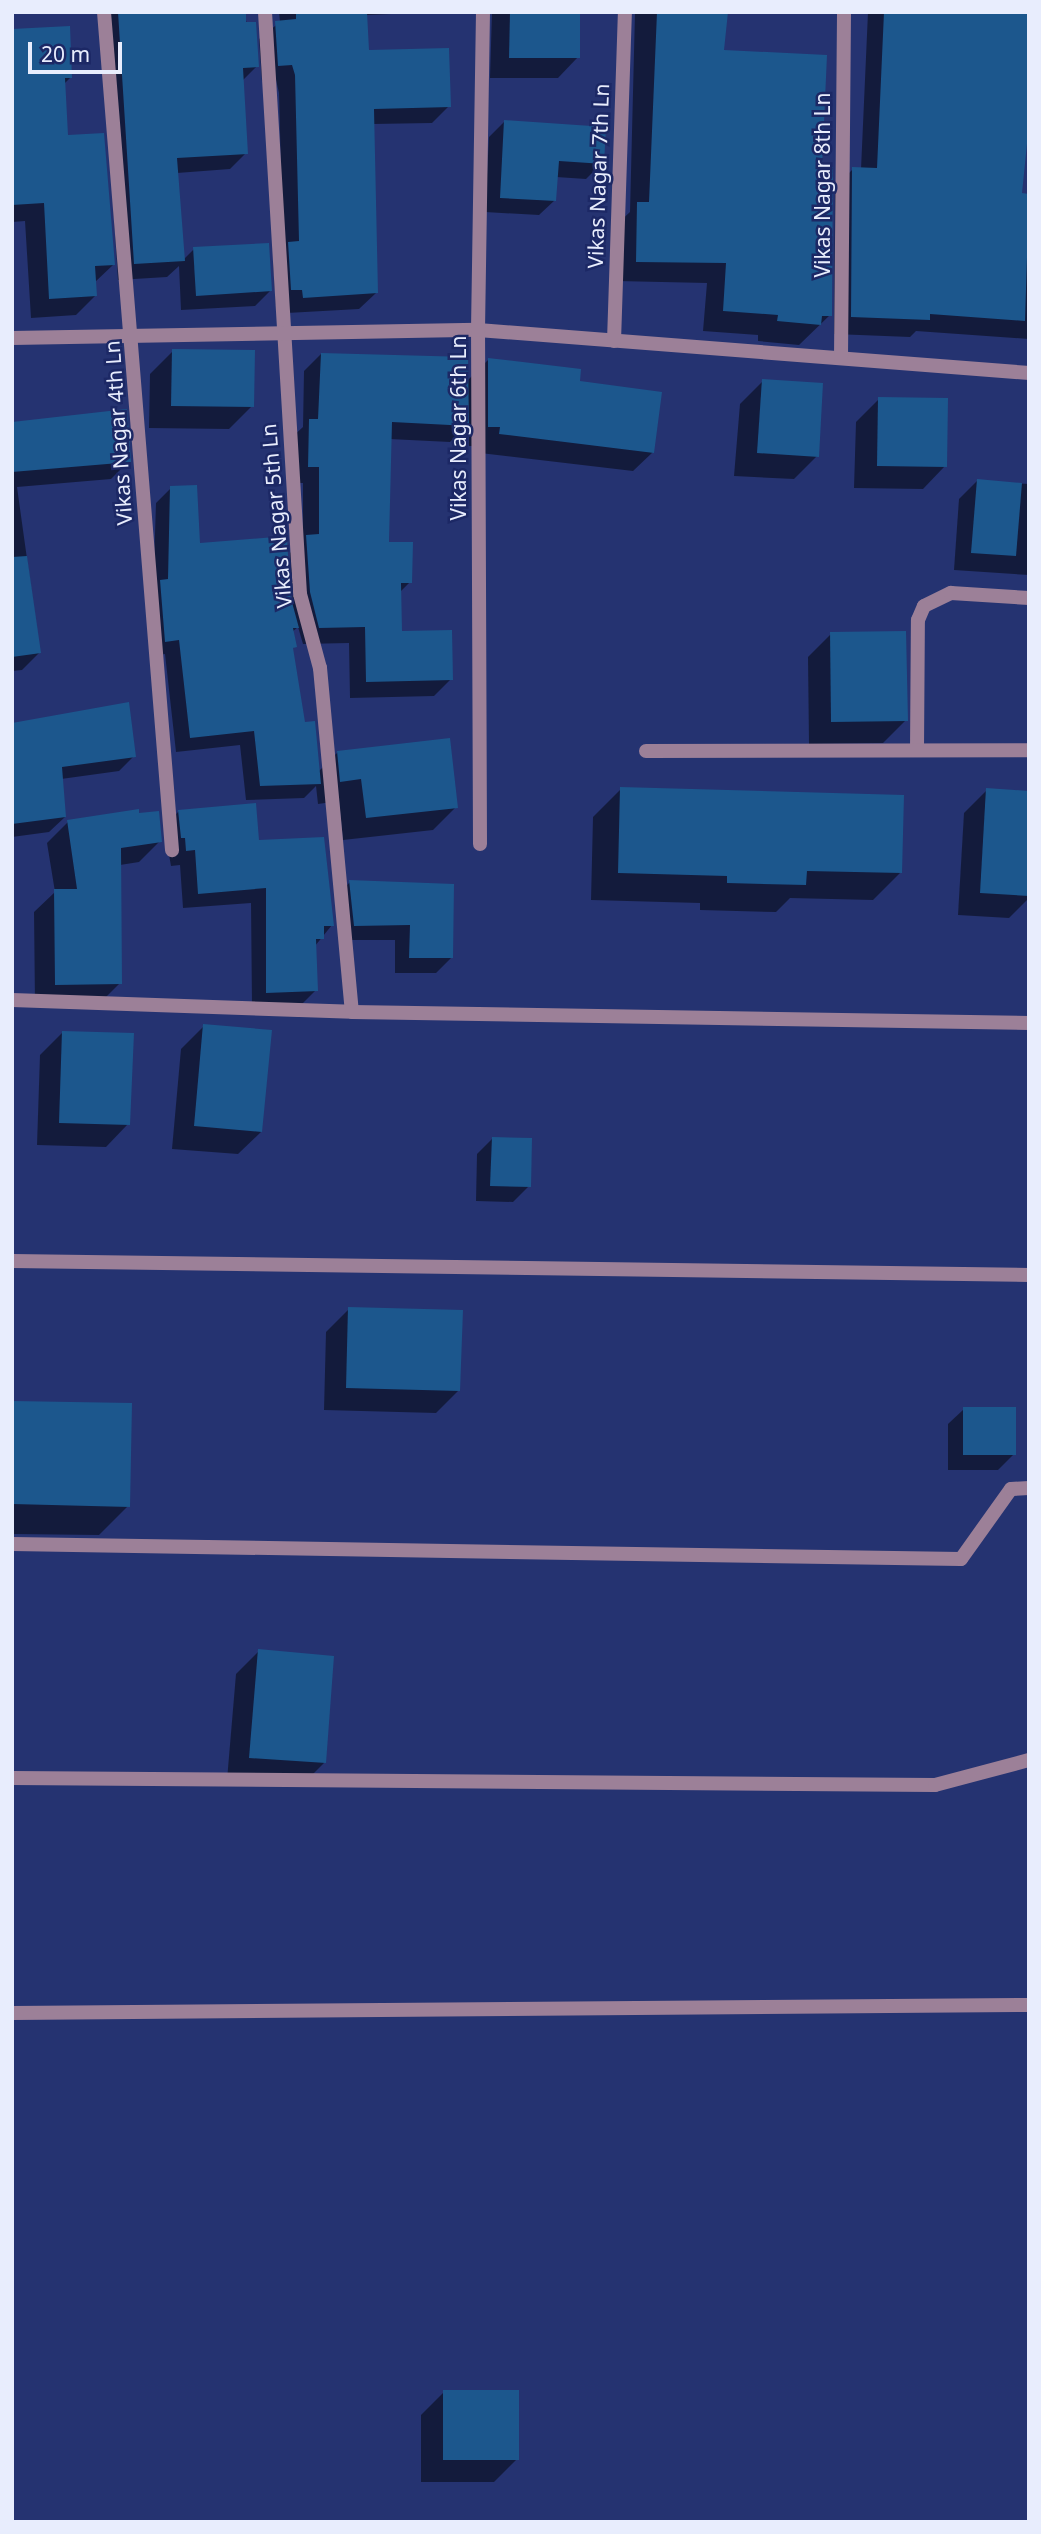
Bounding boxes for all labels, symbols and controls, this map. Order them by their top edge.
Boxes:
scale bar [32,28,126,72]
text: 20 m [41,40,90,68]
street label: Vikas Nagar 7th Ln [582,83,614,269]
street label: Vikas Nagar 8th Ln [809,92,835,278]
street label: Vikas Nagar 6th Ln [445,335,471,521]
street label: Vikas Nagar 4th Ln [99,340,137,526]
street label: Vikas Nagar 5th Ln [255,423,297,609]

